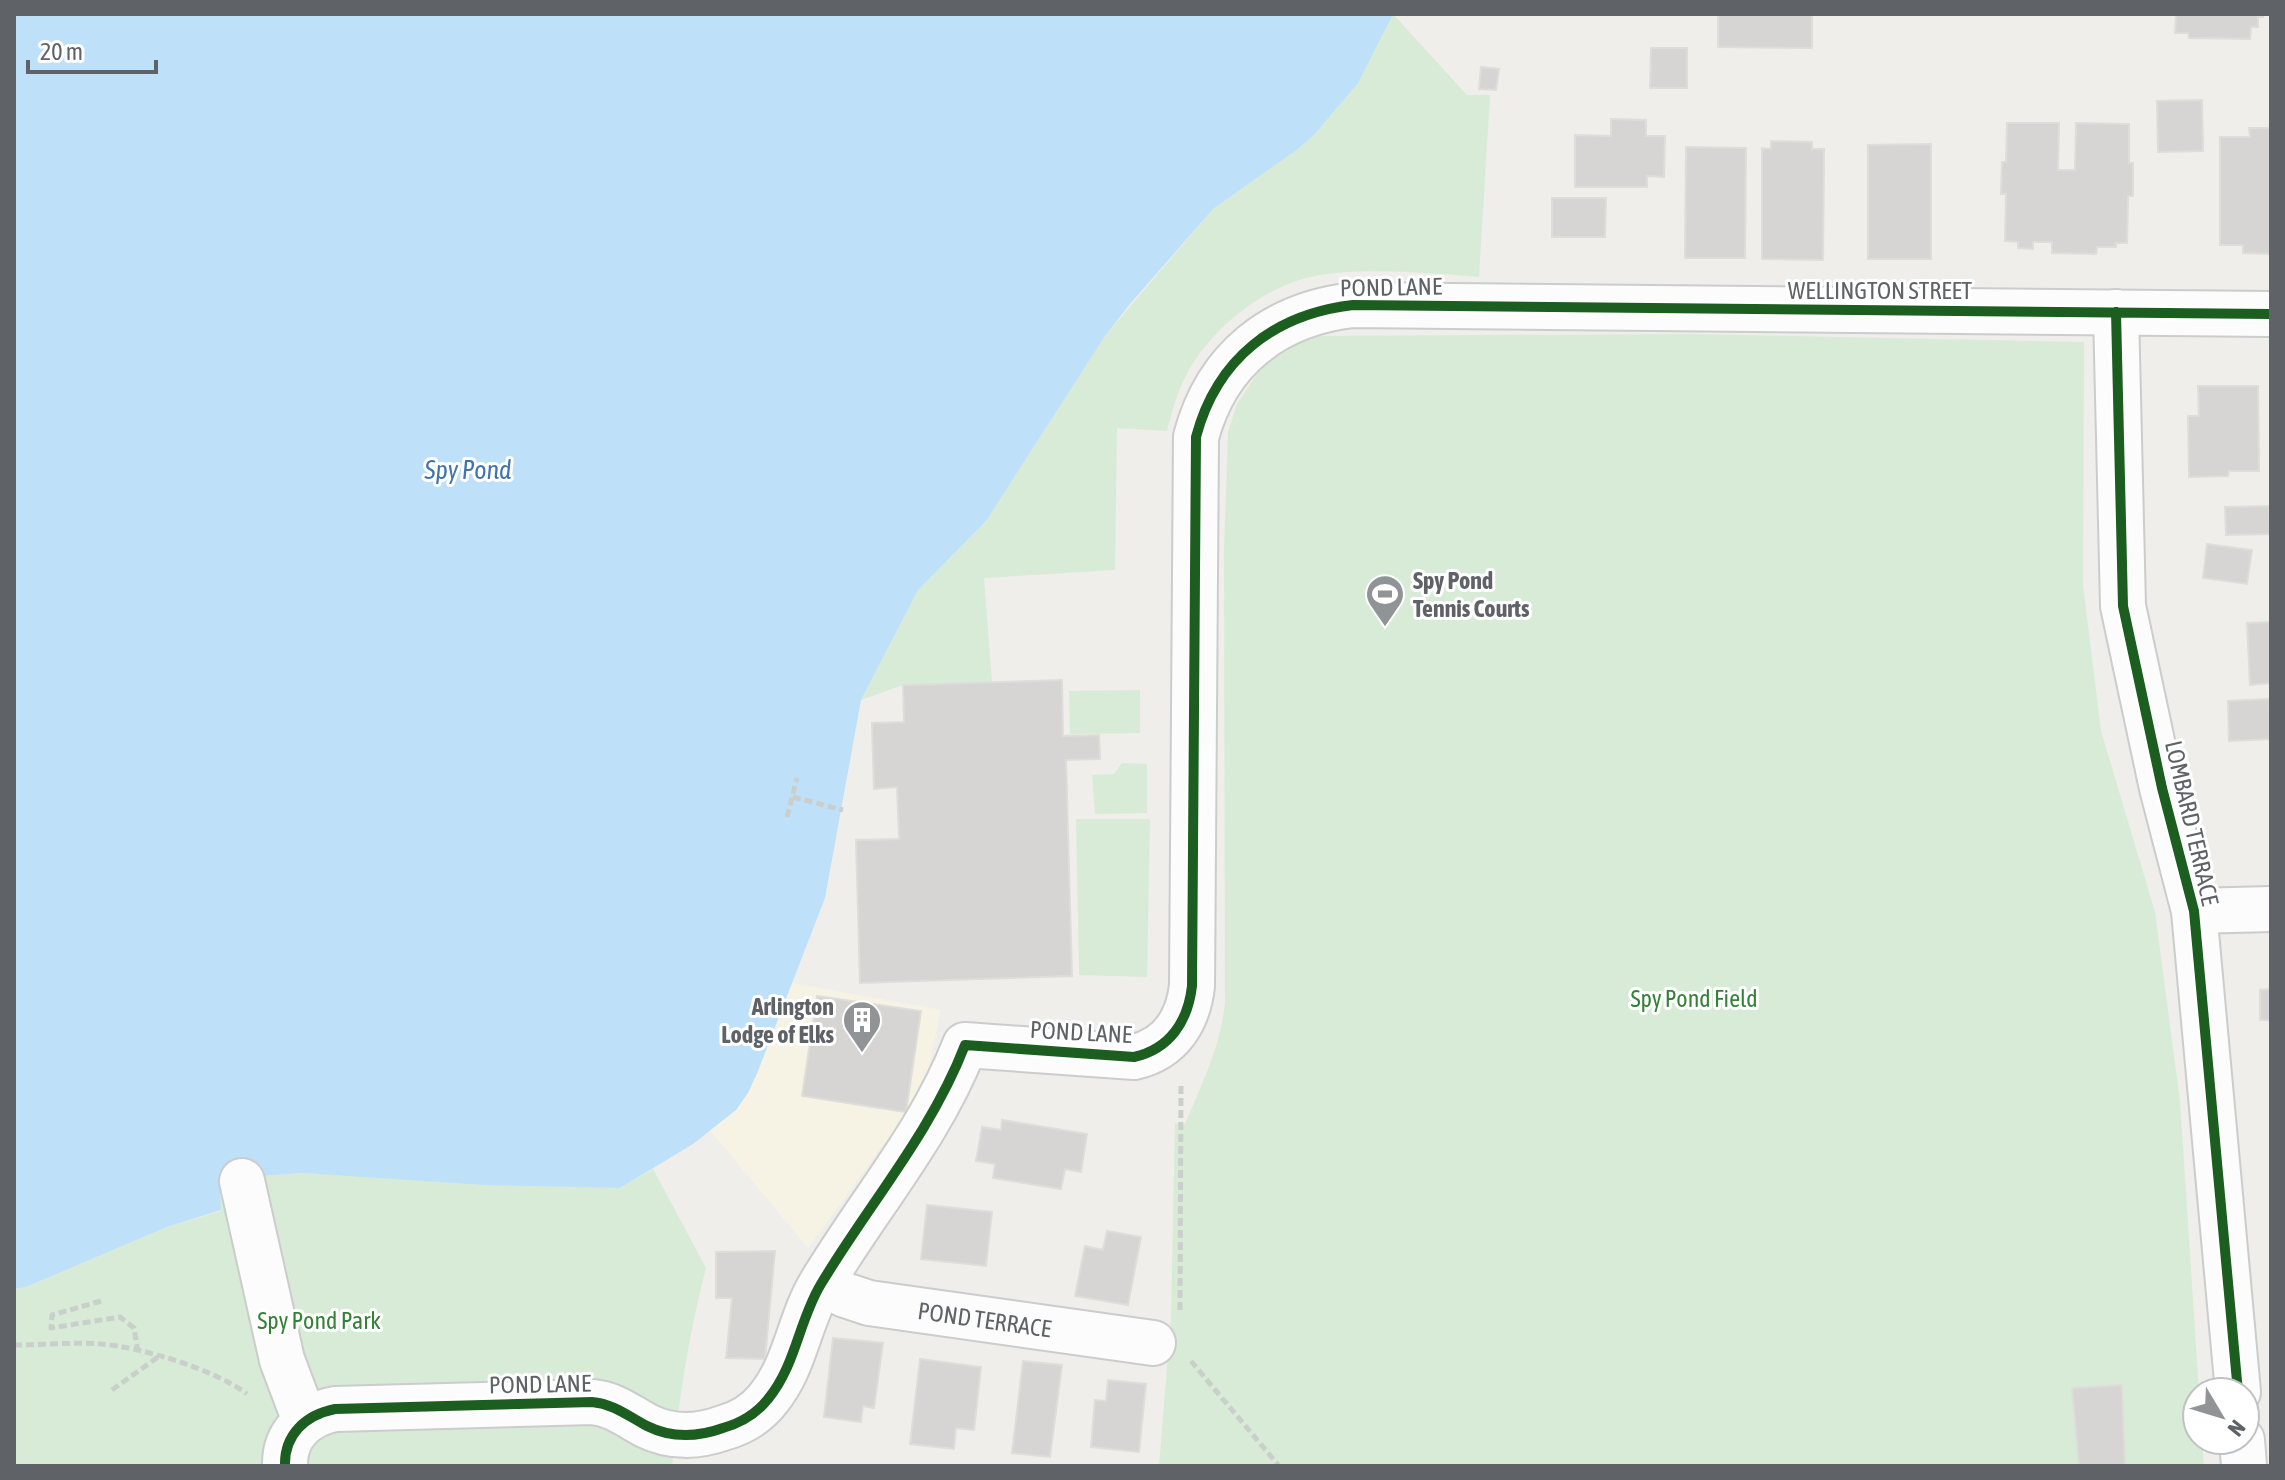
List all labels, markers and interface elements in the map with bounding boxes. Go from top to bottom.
scale bar [28,24,156,74]
text: 20 m [40,38,83,65]
street label: POND LANE [1340,273,1442,301]
street label: WELLINGTON STREET [1788,277,1973,304]
water label: Spy Pond [424,455,511,485]
place label: Spy Pond Tennis Courts [1413,567,1530,622]
sports icon: Spy Pond Tennis Courts [1364,573,1406,628]
street label: LOMBARD TERRACE [2160,738,2224,908]
park label: Spy Pond Field [1630,985,1758,1012]
place label: Arlington Lodge of Elks [721,993,835,1048]
building icon: Arlington Lodge of Elks [841,999,883,1054]
street label: POND LANE [1029,1016,1133,1048]
street label: POND TERRACE [916,1297,1053,1342]
park label: Spy Pond Park [257,1307,381,1334]
street label: POND LANE [489,1370,591,1398]
north arrow [2181,1376,2261,1456]
text: N [2223,1415,2251,1441]

